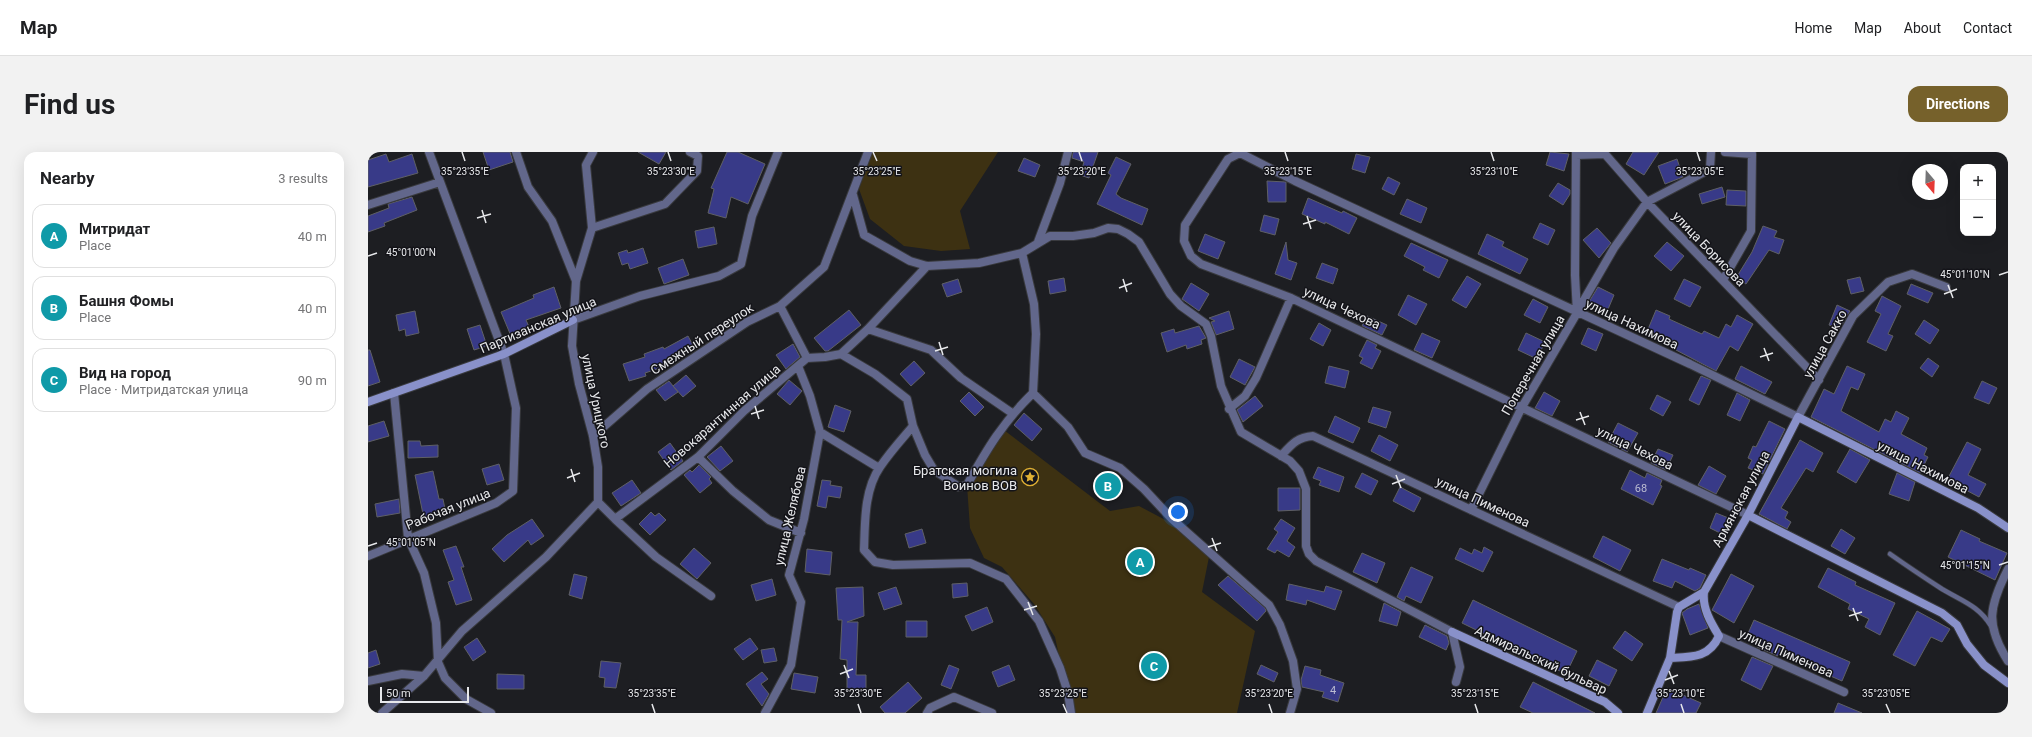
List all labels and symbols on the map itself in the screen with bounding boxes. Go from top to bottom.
north arrow [1912,164,1948,200]
text: 35°23'35"E [441,166,489,177]
text: 35°23'30"E [647,166,695,177]
text: 35°23'25"E [853,166,901,177]
text: 35°23'20"E [1058,166,1106,177]
text: 35°23'15"E [1264,166,1312,177]
text: 35°23'10"E [1470,166,1518,177]
text: 35°23'05"E [1676,166,1724,177]
street label: улица Борисова [1670,209,1748,289]
text: 45°01'00"N [386,247,436,258]
text: 45°01'10"N [1940,269,1990,280]
street label: улица Чехова [1301,284,1383,332]
street label: Партизанская улица [478,294,598,356]
street label: улица Нахимова [1583,296,1681,352]
street label: Смежный переулок [648,300,756,378]
street label: улица Сакко [1800,307,1850,381]
street label: Поперечная улица [1498,312,1568,418]
street label: улица Урицкого [579,352,613,450]
street label: Новокарантинная улица [661,361,783,471]
street label: улица Чехова [1594,423,1676,473]
street label: улица Нахимова [1875,437,1971,497]
street label: Армянская улица [1709,448,1773,550]
place label: Братская могила Воинов ВОВ [913,463,1017,493]
street label: улица Желябова [771,465,809,567]
place icon: Братская могила Воинов ВОВ [1020,467,1040,487]
pin: B [1095,471,1121,501]
street label: улица Пименова [1434,474,1532,530]
house number: 68 [1635,482,1647,495]
street label: Рабочая улица [403,485,493,533]
your location [1168,502,1188,522]
text: 45°01'05"N [386,537,436,548]
pin: A [1127,547,1153,577]
text: 45°01'15"N [1940,560,1990,571]
street label: Адмиральский бульвар [1473,623,1609,697]
street label: улица Пименова [1737,625,1835,681]
pin: C [1141,651,1167,681]
house number: 4 [1330,684,1336,697]
scale bar [380,685,469,704]
text: 35°23'35"E [628,688,676,699]
text: 35°23'30"E [834,688,882,699]
text: 35°23'25"E [1039,688,1087,699]
text: 35°23'20"E [1245,688,1293,699]
text: 35°23'15"E [1451,688,1499,699]
text: 35°23'10"E [1657,688,1705,699]
text: 35°23'05"E [1862,688,1910,699]

